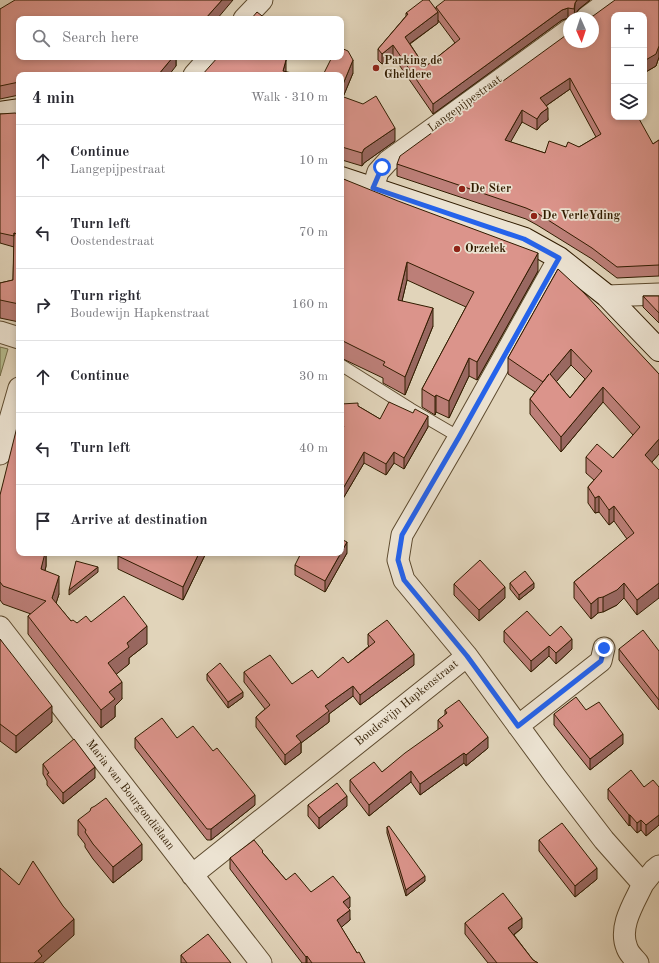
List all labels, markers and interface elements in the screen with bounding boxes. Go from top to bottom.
north arrow [563,12,599,48]
map controls [611,12,647,120]
button: + [611,12,647,48]
search box [16,16,344,60]
icon: search [30,27,52,49]
text: Search here [62,31,139,46]
button: − [611,48,647,84]
place label: Parking de Gheldere [384,55,443,81]
marker: Parking de Gheldere [371,63,381,73]
street label: Langepijpestraat [426,73,504,135]
button: layers [611,84,647,120]
text: 4 min [32,90,75,107]
text: Walk · 310 m [251,91,328,104]
text: Continue [70,145,129,160]
icon: ahead [32,150,54,172]
text: 10 m [299,154,328,167]
route start [373,158,391,176]
text: Langepijpestraat [70,163,165,176]
place label: De Ster [470,183,511,195]
marker: De Ster [457,184,467,194]
place label: De VerleYding [542,210,620,222]
marker: De VerleYding [529,211,539,221]
text: Turn left [70,217,130,232]
icon: left [32,222,54,244]
text: 70 m [299,226,328,239]
text: Oostendestraat [70,235,154,248]
place label: Orzełek [465,243,506,255]
marker: Orzełek [452,244,462,254]
text: Turn right [70,289,141,304]
icon: right [32,294,54,316]
text: 160 m [291,298,328,311]
text: Boudewijn Hapkenstraat [70,307,210,320]
icon: ahead [32,366,54,388]
text: Continue [70,369,129,384]
text: 30 m [299,370,328,383]
icon: left [32,438,54,460]
text: Turn left [70,441,130,456]
text: 40 m [299,442,328,455]
icon: arrive [32,510,54,532]
text: Arrive at destination [70,513,208,528]
route end [595,639,613,657]
street label: Boudewijn Hapkenstraat [353,658,461,748]
street label: Maria van Bourgondiëlaan [83,738,177,853]

